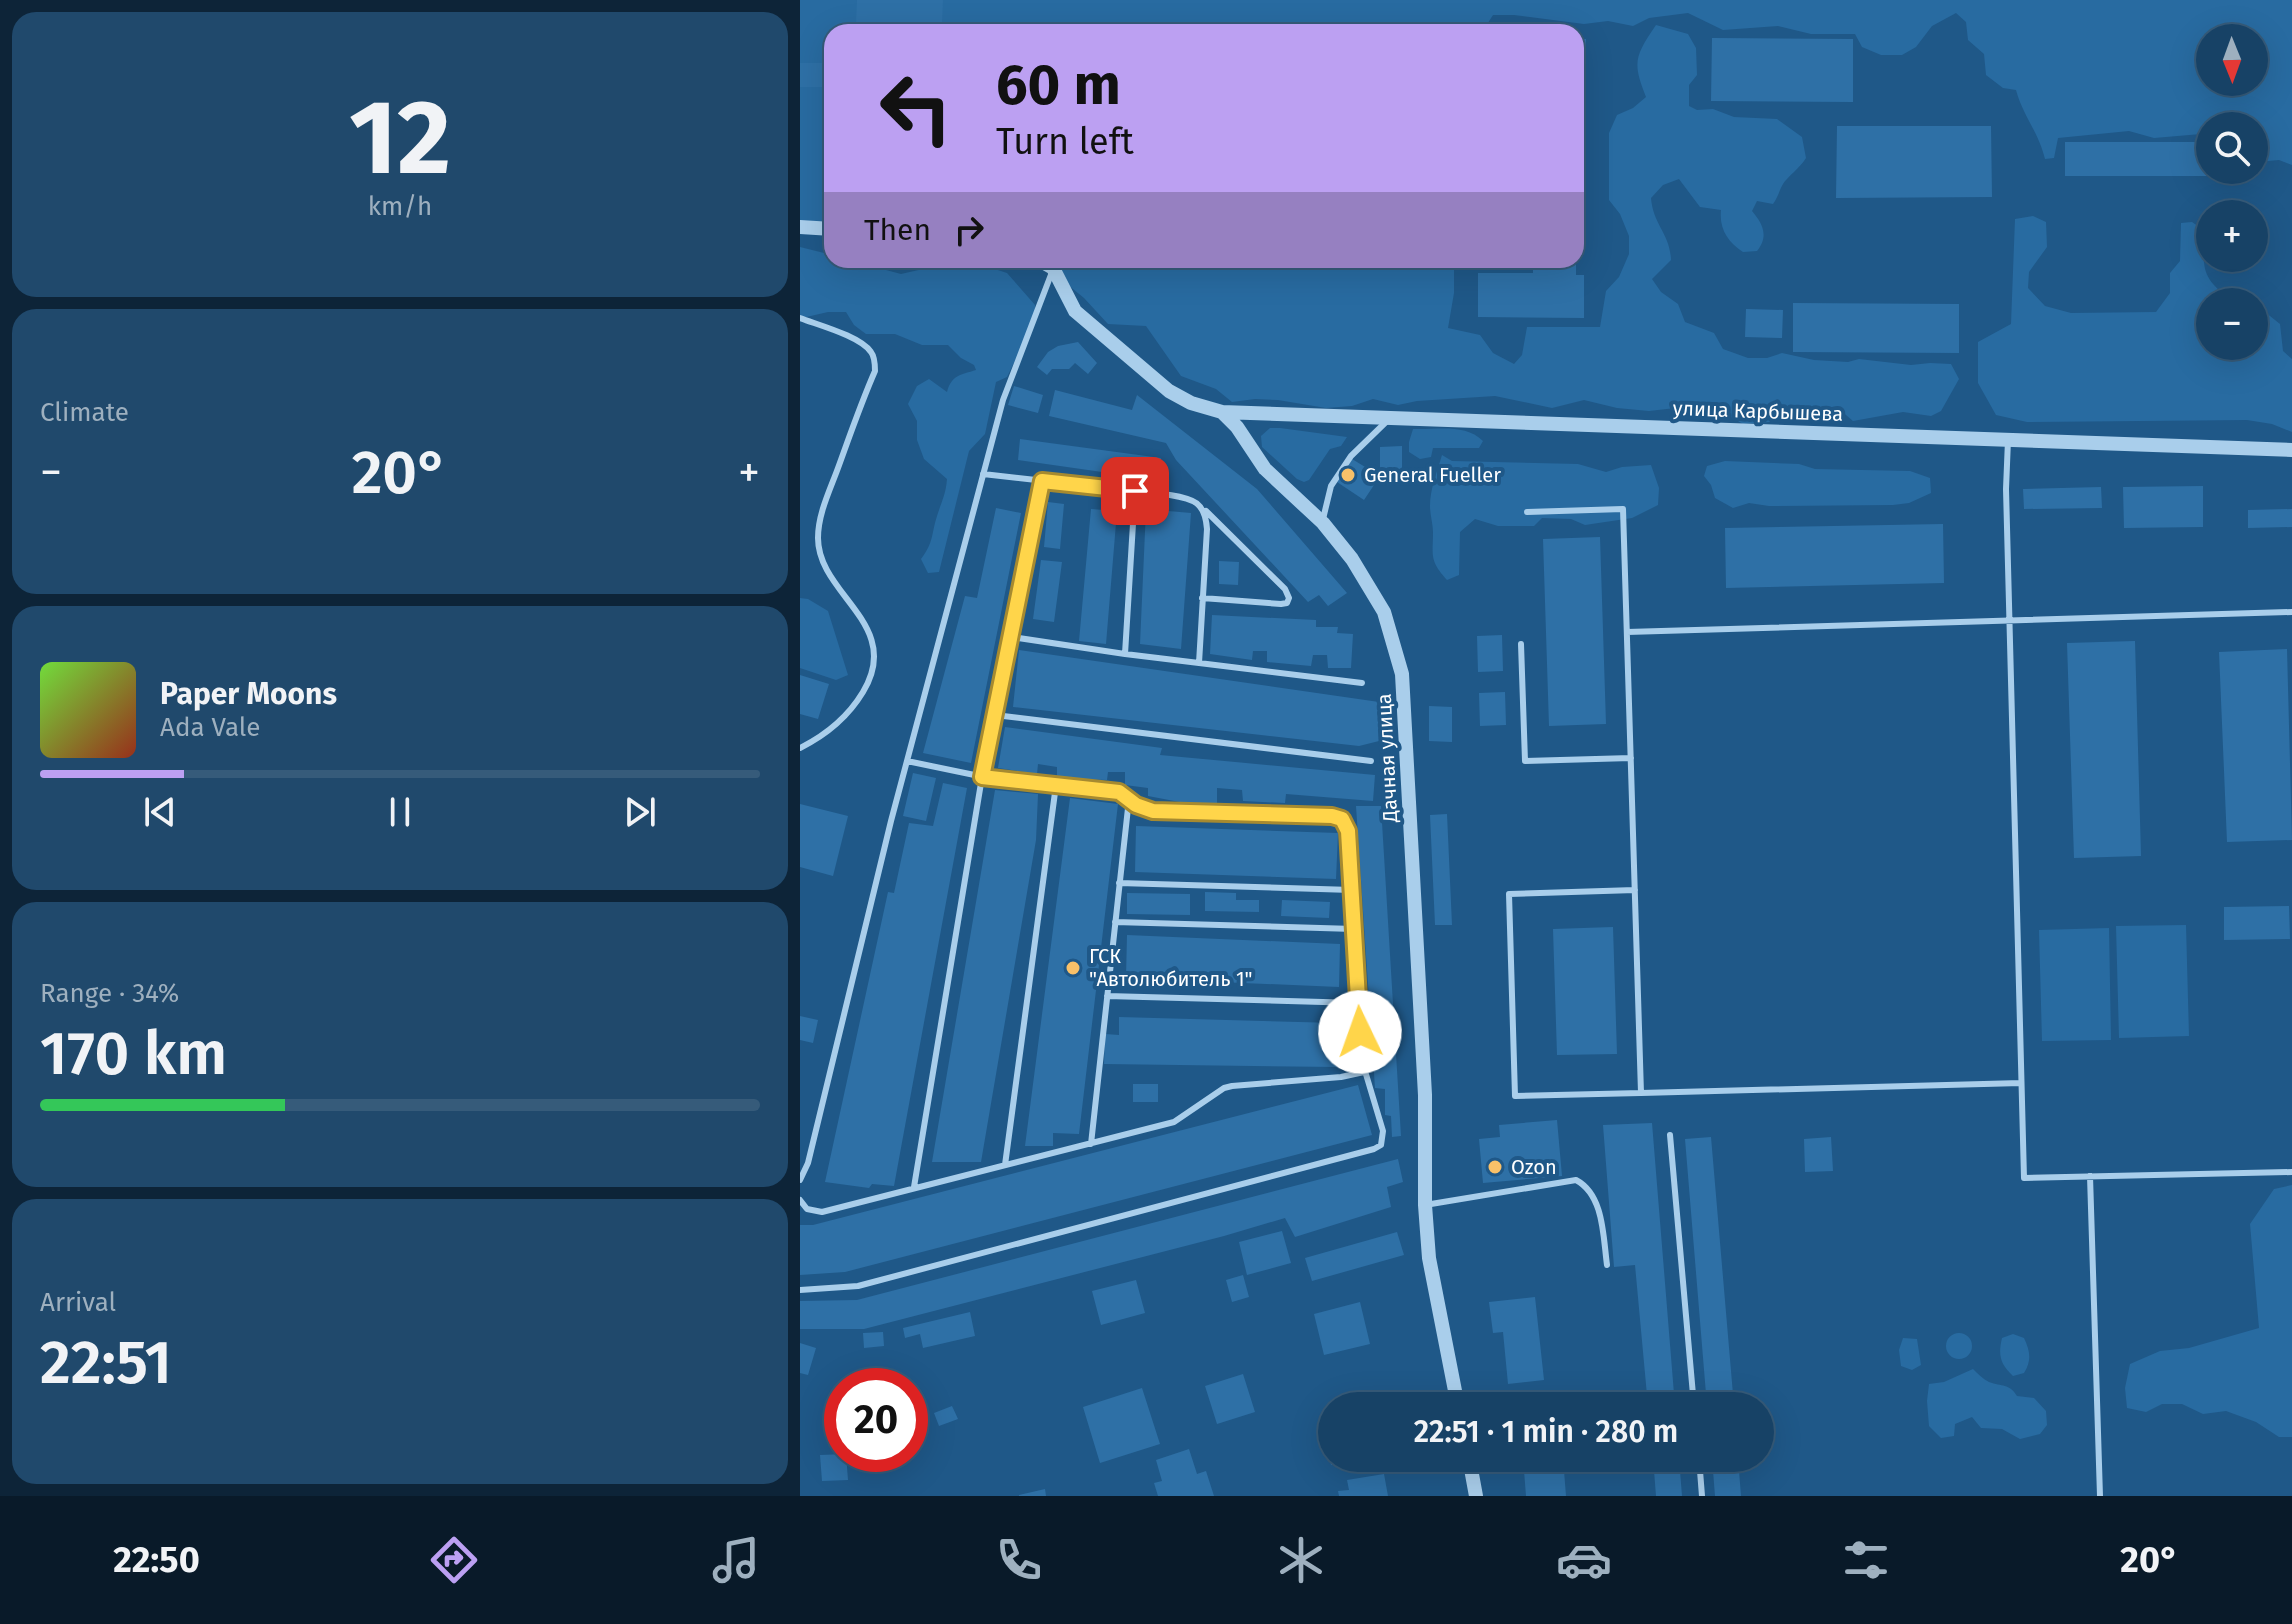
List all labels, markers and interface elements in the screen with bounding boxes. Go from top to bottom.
north arrow [2196,24,2268,96]
map controls [2196,24,2268,360]
text: 60 m [996,52,1121,119]
icon: left [864,56,968,160]
text: 12 [349,76,451,201]
button: search [2196,112,2268,184]
text: Turn left [996,120,1134,164]
text: km/h [368,191,432,222]
button: + [2196,200,2268,272]
icon: right [947,208,991,252]
text: Then [864,212,931,248]
button: − [2196,288,2268,360]
street label: улица Карбышева [1672,396,1844,426]
text: Climate [40,397,129,428]
text: 20° [352,437,448,509]
text: − [40,446,62,499]
text: + [738,446,760,499]
pin [1101,457,1169,525]
place label: General Fueller [1364,463,1501,487]
marker: General Fueller [1339,466,1357,484]
icon: arrive [1113,469,1157,513]
text: Paper Moons [160,676,337,712]
street label: Дачная улица [1372,693,1402,824]
text: Ada Vale [160,712,260,743]
icon: previous [138,790,182,834]
icon: pause [378,790,422,834]
icon: next [618,790,662,834]
place label: ГСК "Автолюбитель 1" [1089,944,1253,991]
marker: ГСК "Автолюбитель 1" [1064,959,1082,977]
text: Range · 34% [40,978,179,1009]
position arrow [1318,990,1402,1074]
text: 170 km [40,1018,227,1090]
place label: Ozon [1511,1155,1557,1179]
marker: Ozon [1486,1158,1504,1176]
text: Arrival [40,1287,116,1318]
text: 22:51 [40,1327,172,1399]
speed limit sign: 20 [824,1368,928,1472]
text: 22:51 · 1 min · 280 m [1414,1414,1678,1450]
icon: directions [426,1532,482,1588]
icon: music [708,1532,764,1588]
icon: phone [991,1532,1047,1588]
icon: climate [1273,1532,1329,1588]
icon: car [1556,1532,1612,1588]
icon: filters [1838,1532,1894,1588]
text: 22:50 [113,1538,200,1582]
text: 20° [2120,1538,2179,1582]

